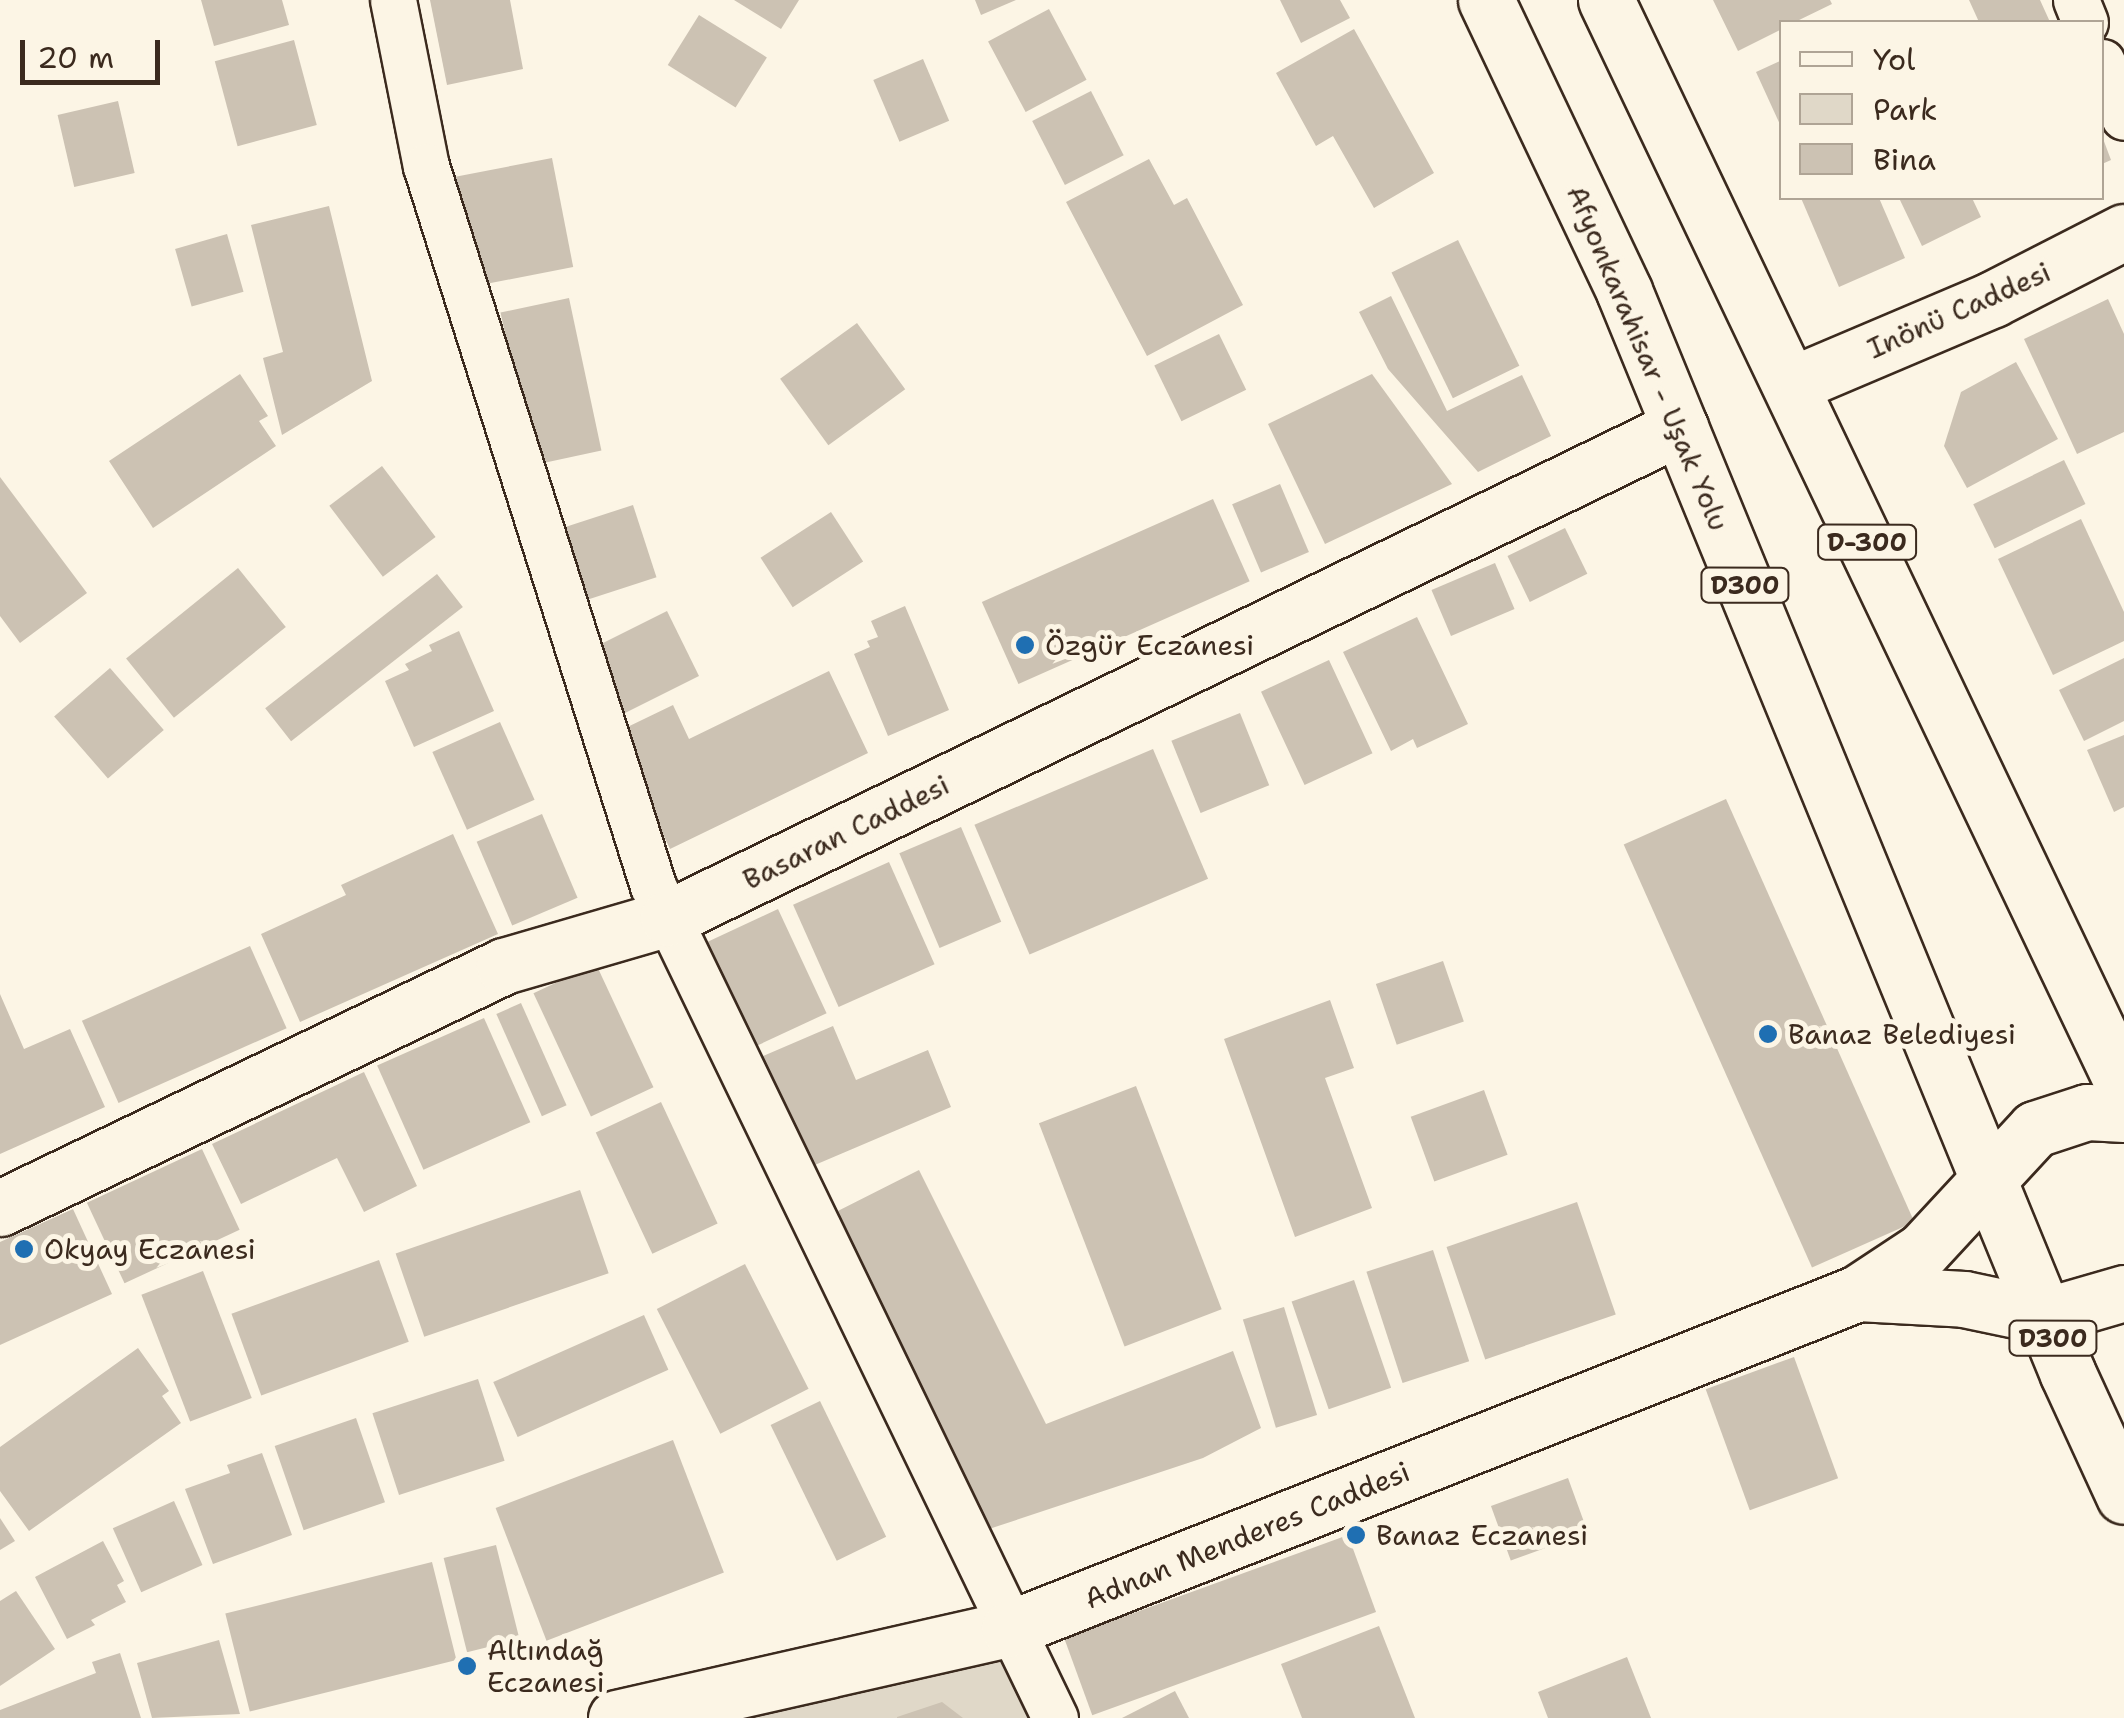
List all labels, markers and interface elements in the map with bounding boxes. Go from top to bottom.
scale bar [25,20,165,82]
legend [1779,20,2104,200]
text: 20 m [37,37,114,78]
text: Yol [1873,39,1915,80]
text: Park [1873,89,1937,130]
text: Bina [1873,139,1936,180]
street label: Afyonkarahisar - Uşak Yolu [1560,180,1736,536]
street label: Inönü Caddesi [1862,255,2056,365]
road number: D-300 [1817,522,1917,562]
road number: D300 [1700,565,1790,605]
place label: Özgür Eczanesi [1045,628,1254,662]
marker: Özgür Eczanesi [1014,634,1036,656]
street label: Basaran Caddesi [737,768,955,896]
place label: Banaz Belediyesi [1788,1017,2016,1051]
marker: Banaz Belediyesi [1757,1023,1779,1045]
place label: Okyay Eczanesi [44,1232,256,1266]
marker: Okyay Eczanesi [13,1238,35,1260]
road number: D300 [2008,1318,2098,1358]
street label: Adnan Menderes Caddesi [1080,1454,1414,1616]
place label: Banaz Eczanesi [1376,1518,1588,1552]
marker: Banaz Eczanesi [1345,1524,1367,1546]
place label: Altındağ Eczanesi [487,1633,605,1699]
marker: Altındağ Eczanesi [456,1655,478,1677]

